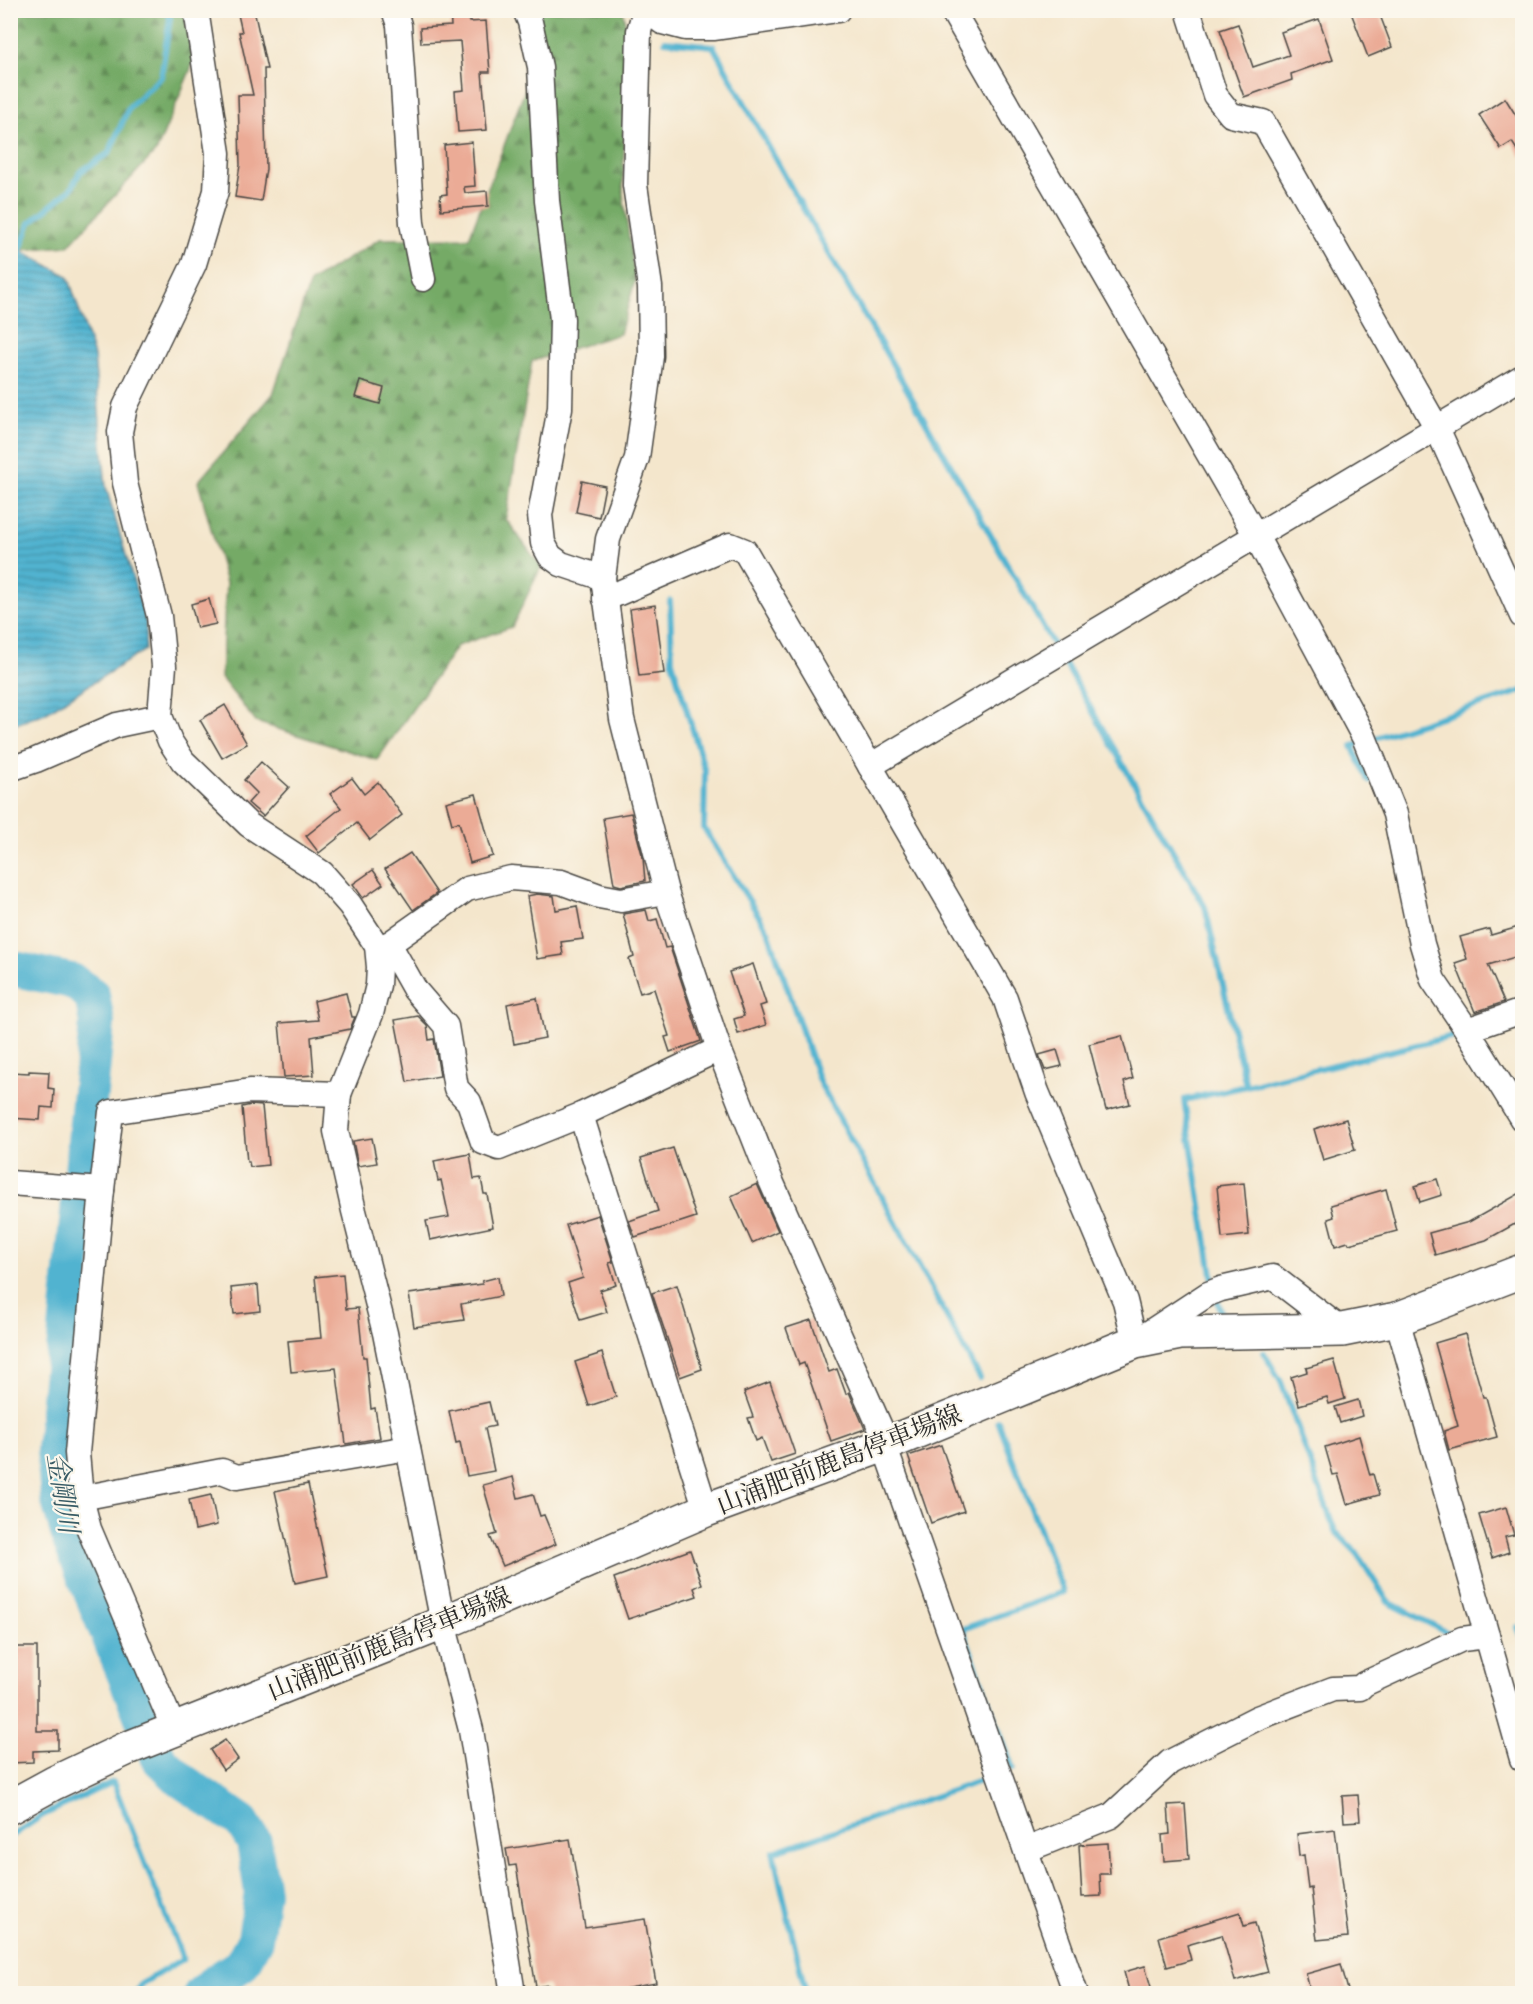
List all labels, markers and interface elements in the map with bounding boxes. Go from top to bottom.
street label: 山浦肥前鹿島停車場線 [712,1397,968,1525]
water label: 金剛川 [35,1450,87,1539]
street label: 山浦肥前鹿島停車場線 [262,1579,517,1711]

